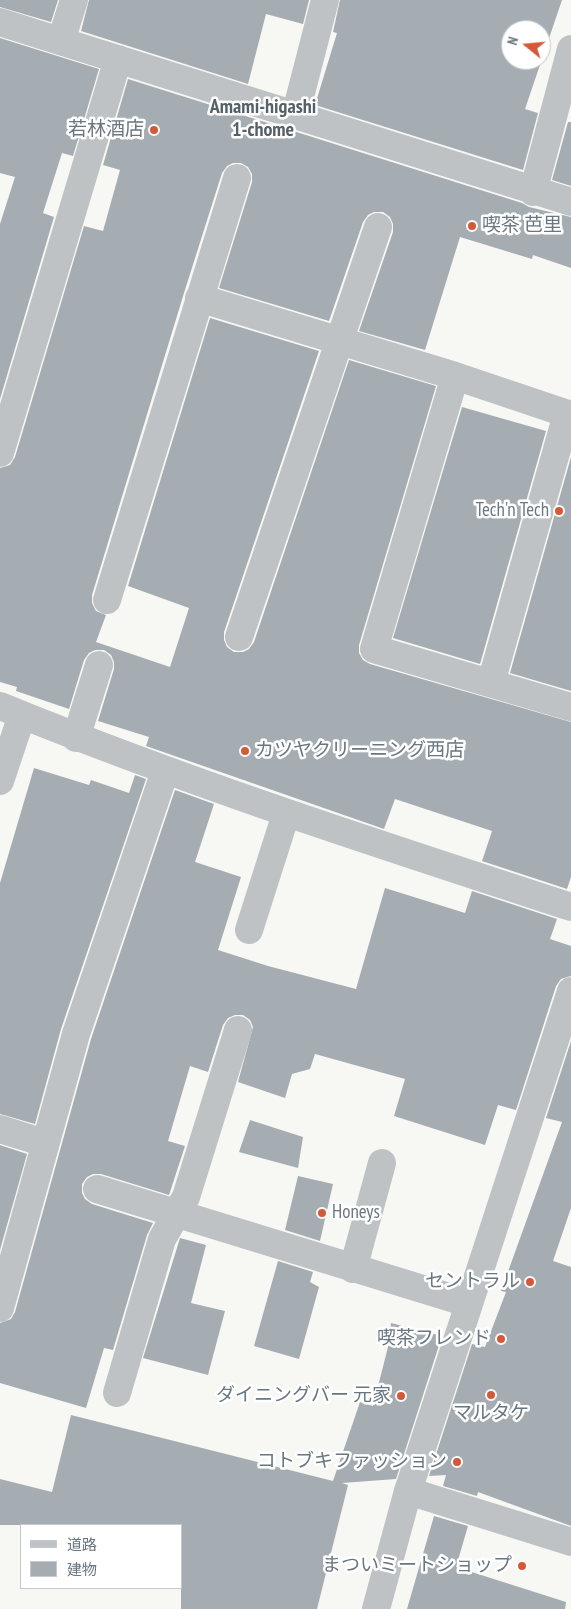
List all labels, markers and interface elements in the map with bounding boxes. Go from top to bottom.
north arrow [501,20,551,70]
text: N [503,35,522,47]
district label: Amami-higashi 1-chome [210,95,316,142]
place label: 若林酒店 [68,119,144,141]
marker: 若林酒店 [148,124,160,136]
place label: 喫茶 芭里 [482,215,562,237]
marker: 喫茶 芭里 [466,220,478,232]
place label: Tech'n Tech [475,500,549,522]
marker: Tech'n Tech [553,505,565,517]
place label: カツヤクリーニング西店 [255,740,464,762]
marker: カツヤクリーニング西店 [239,745,251,757]
place label: Honeys [332,1202,380,1224]
marker: Honeys [316,1207,328,1219]
place label: セントラル [425,1271,520,1293]
marker: セントラル [524,1276,536,1288]
place label: 喫茶フレンド [377,1328,491,1350]
marker: 喫茶フレンド [495,1333,507,1345]
place label: ダイニングバー 元家 [216,1385,391,1407]
marker: マルタケ [485,1389,497,1401]
marker: ダイニングバー 元家 [395,1390,407,1402]
place label: マルタケ [453,1403,529,1425]
place label: コトブキファッション [257,1451,447,1473]
marker: コトブキファッション [451,1456,463,1468]
legend [20,1524,182,1589]
text: 道路 [67,1535,97,1554]
place label: まついミートショップ [322,1555,512,1577]
text: 建物 [67,1560,97,1579]
marker: まついミートショップ [516,1560,528,1572]

